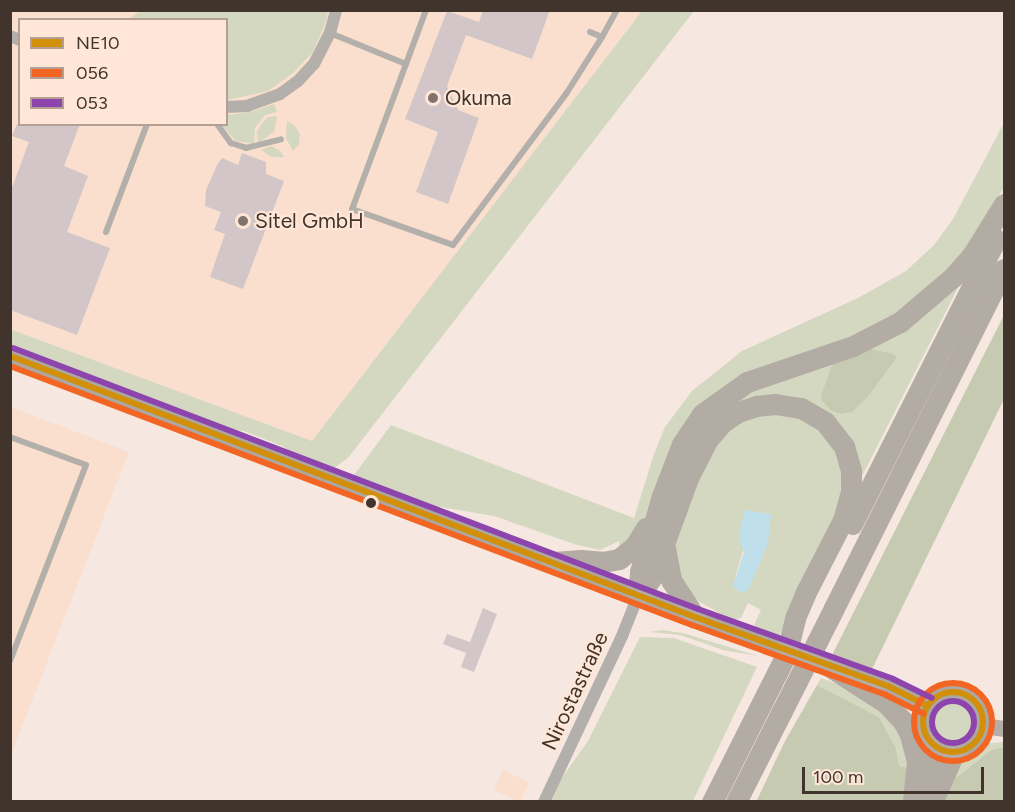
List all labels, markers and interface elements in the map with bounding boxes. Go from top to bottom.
legend [18,18,228,126]
text: NE10 [76,32,120,54]
text: 056 [76,62,108,84]
place label: Okuma [445,85,512,111]
marker: Okuma [426,91,440,105]
text: 053 [76,92,108,114]
place label: Sitel GmbH [255,208,364,234]
marker: Sitel GmbH [236,214,250,228]
unlabelled marker [365,497,377,509]
street label: Nirostastraße [537,628,613,754]
scale bar [805,755,986,793]
text: 100 m [813,766,863,788]

